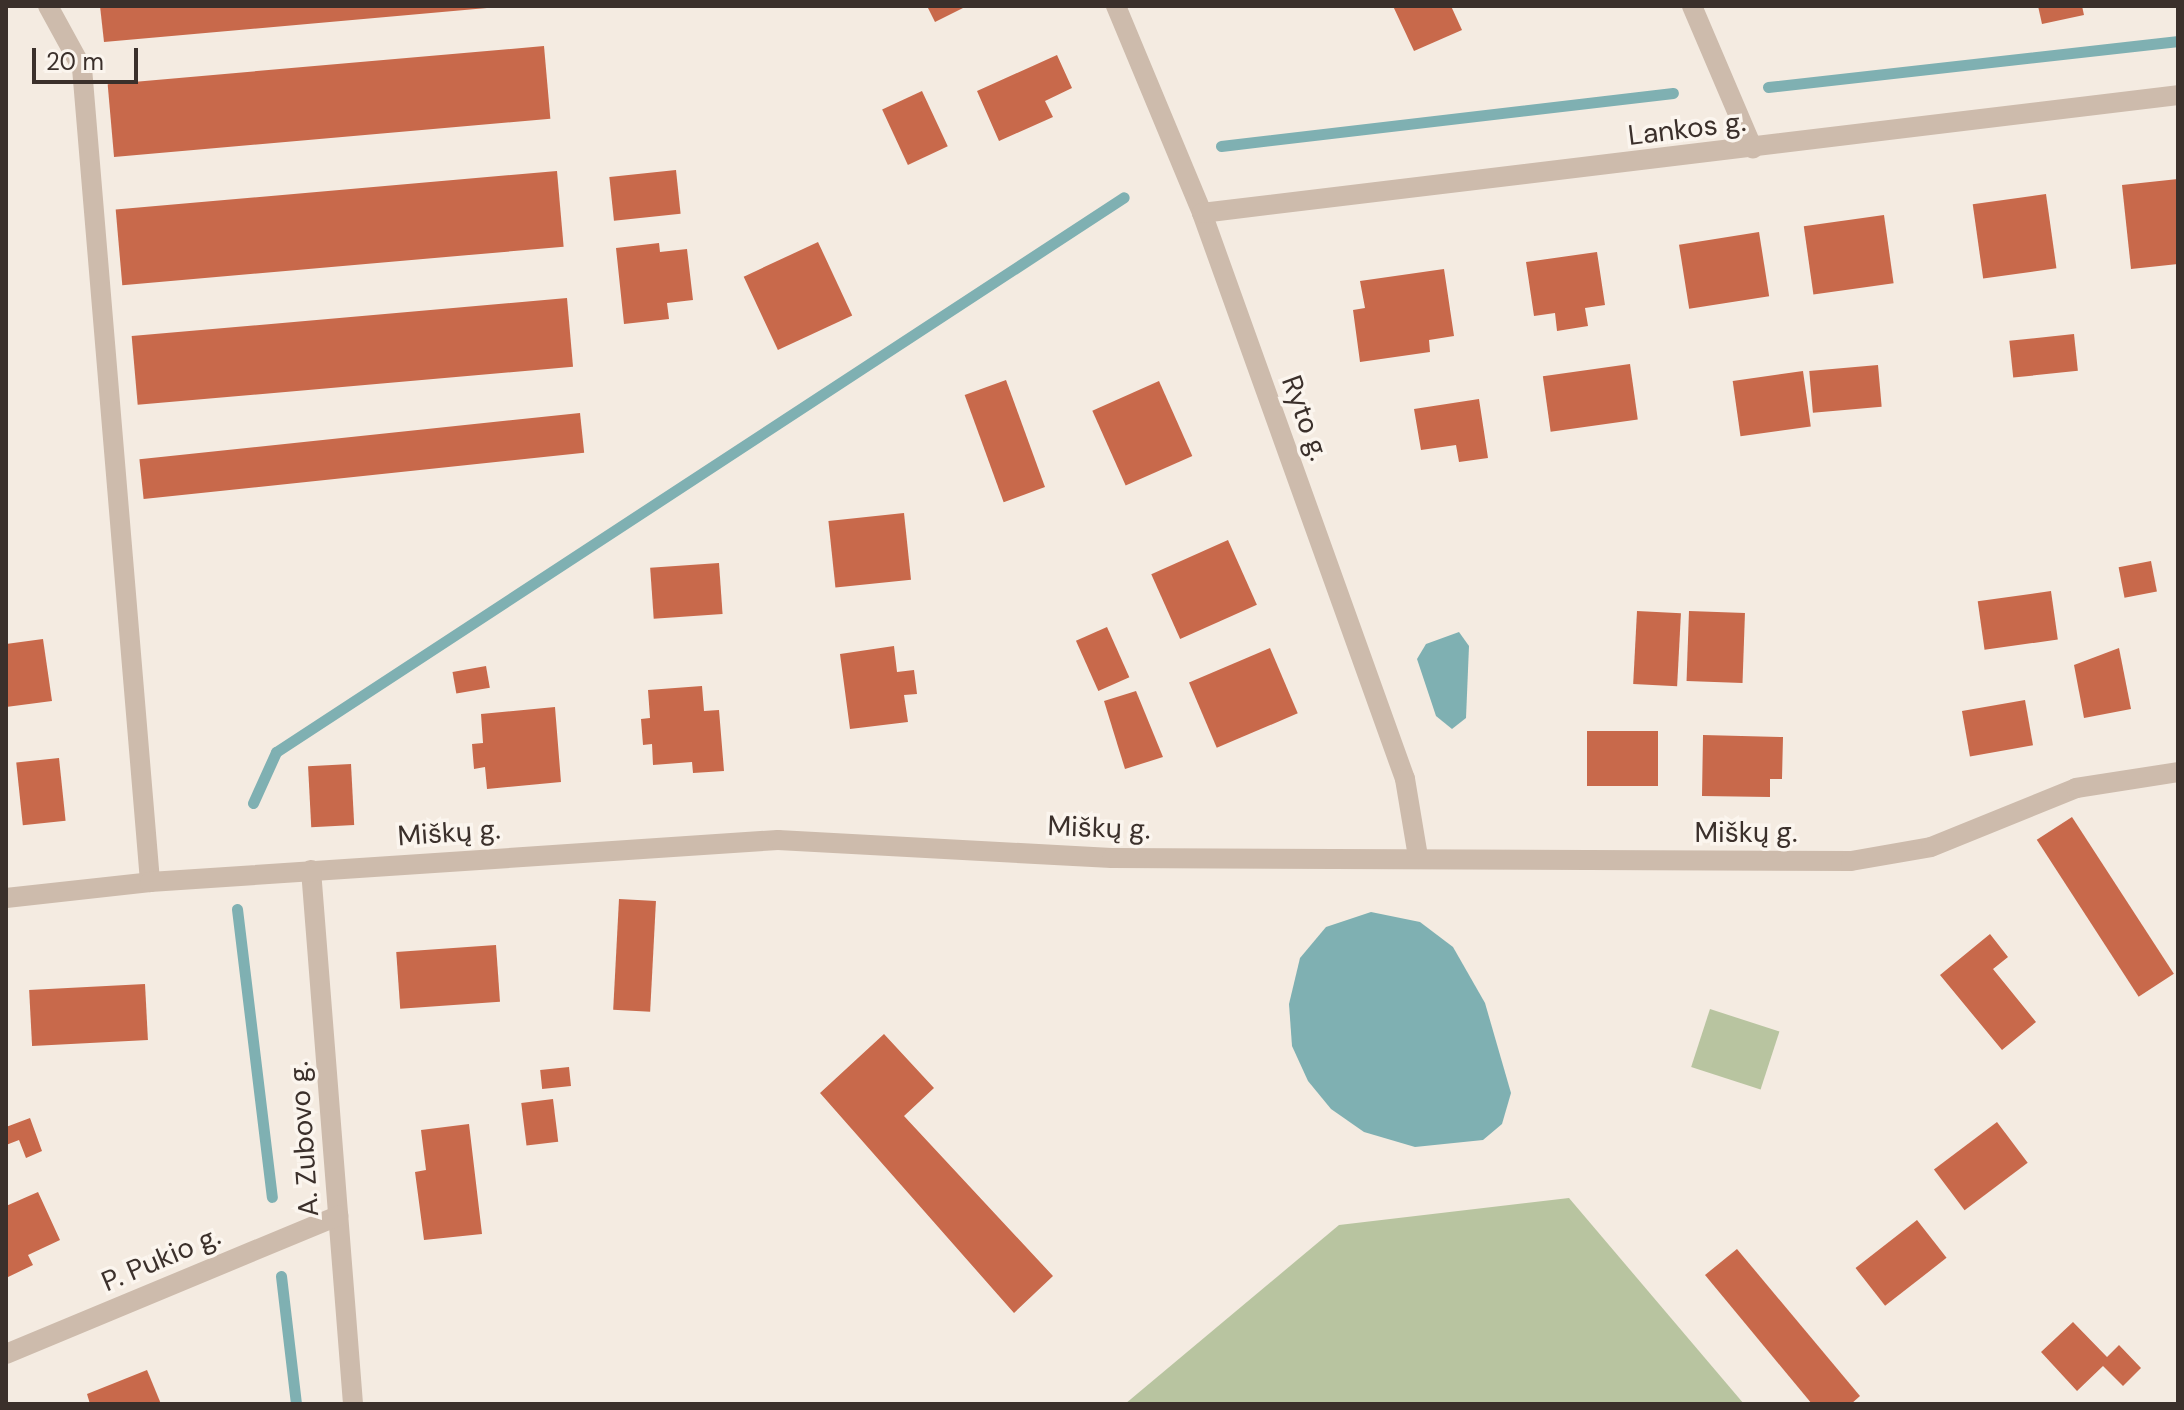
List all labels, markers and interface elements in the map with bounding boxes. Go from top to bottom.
scale bar [36,32,142,82]
text: 20 m [46,46,104,77]
street label: Lankos g. [1626,105,1748,153]
street label: Ryto g. [1274,371,1336,465]
street label: Miškų g. [1047,809,1151,847]
street label: Miškų g. [396,813,502,853]
street label: Miškų g. [1694,816,1798,850]
street label: A. Zubovo g. [282,1060,326,1218]
street label: P. Pukio g. [97,1219,225,1299]

